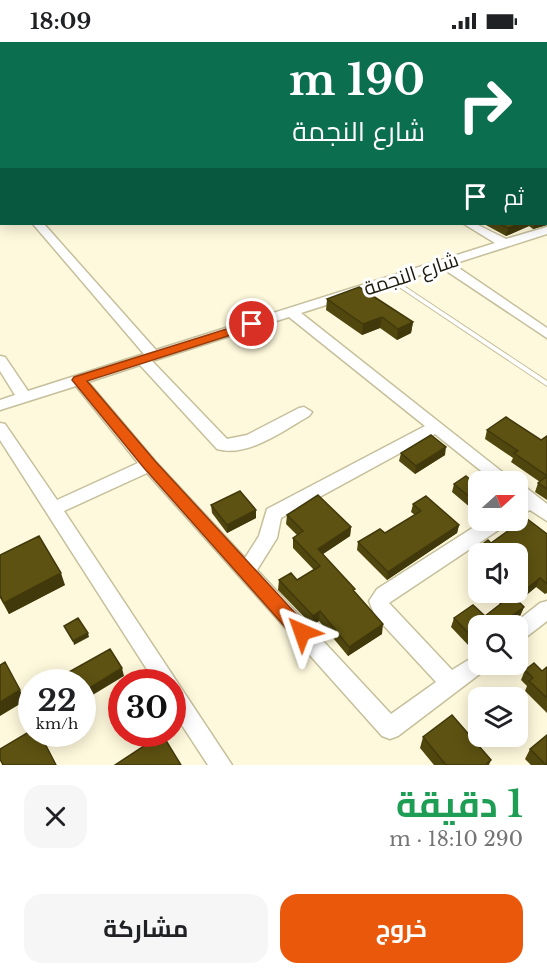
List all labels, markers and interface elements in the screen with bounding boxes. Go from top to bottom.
text: 18:09 [30,8,91,35]
text: 190 m [289,54,425,106]
icon: right [446,66,524,144]
text: شارع النجمة [292,115,425,148]
icon: arrive [459,180,492,213]
text: ثم [504,184,524,211]
street label: شارع النجمة [361,247,462,303]
pin [226,298,277,349]
icon: arrive [235,307,268,340]
north arrow [468,471,528,531]
map controls [468,471,528,747]
button: sound [468,543,528,603]
position arrow [270,600,334,664]
button: search [468,615,528,675]
speed limit sign: 30 [108,669,186,747]
text: 22 [37,682,77,719]
button: layers [468,687,528,747]
text: km/h [36,714,78,733]
text: 1 دقيقة [396,782,523,827]
button: close [24,785,87,848]
text: 290 m · 18:10 [389,827,523,851]
button: مشاركة [24,894,268,963]
button: خروج [280,894,523,963]

